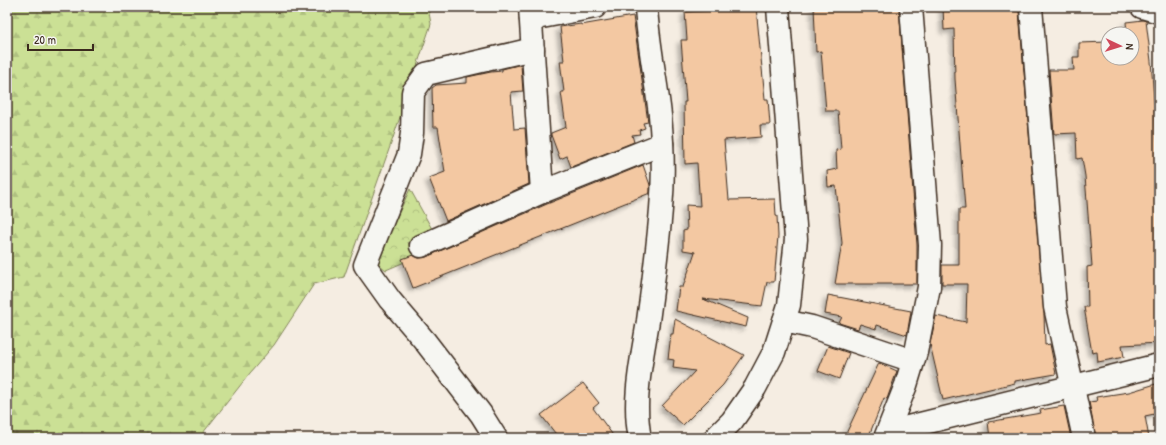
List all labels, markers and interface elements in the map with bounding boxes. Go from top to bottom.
scale bar [28,26,93,52]
north arrow [1100,26,1140,66]
text: 20 m [34,31,56,48]
text: N [1123,43,1137,50]

